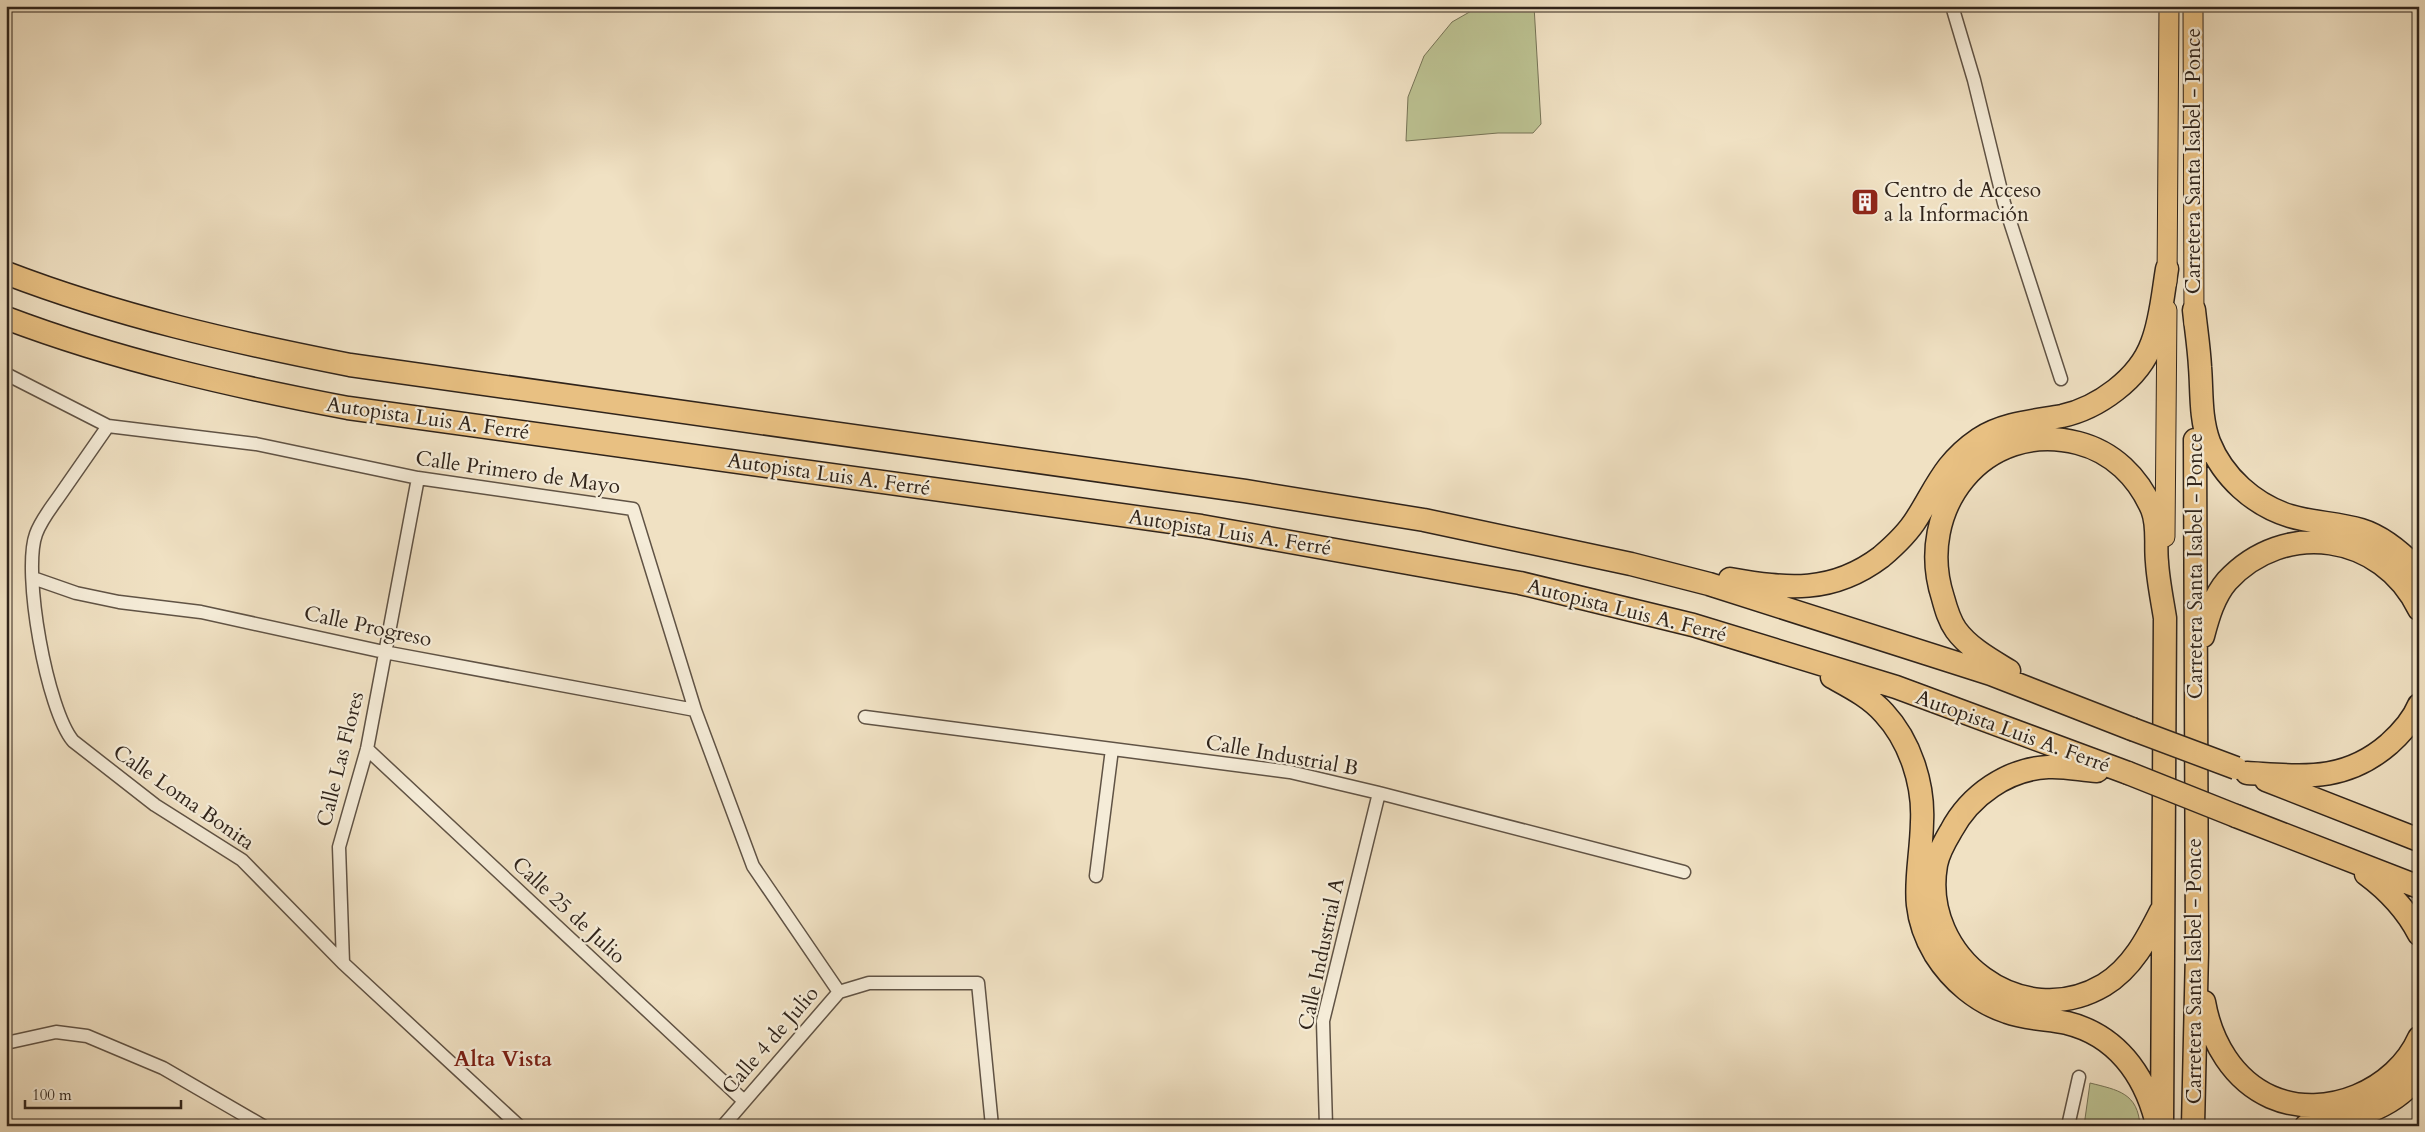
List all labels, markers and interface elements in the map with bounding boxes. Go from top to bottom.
street label: Carretera Santa Isabel - Ponce [2179,28,2208,294]
place label: Centro de Acceso a la Información [1884,176,2041,229]
building icon: Centro de Acceso a la Información [1850,187,1880,217]
street label: Autopista Luis A. Ferré [324,390,531,447]
street label: Carretera Santa Isabel - Ponce [2181,433,2210,699]
street label: Calle Primero de Mayo [414,444,622,501]
street label: Autopista Luis A. Ferré [725,446,932,503]
street label: Autopista Luis A. Ferré [1126,502,1333,563]
street label: Autopista Luis A. Ferré [1524,572,1730,649]
street label: Calle Progreso [301,599,434,654]
street label: Autopista Luis A. Ferré [1912,683,2114,780]
street label: Calle Las Flores [310,689,371,830]
street label: Calle Industrial B [1203,728,1360,783]
street label: Calle Loma Bonita [107,738,260,857]
street label: Carretera Santa Isabel - Ponce [2180,838,2209,1104]
street label: Calle 25 de Julio [505,850,632,971]
street label: Calle Industrial A [1291,875,1352,1033]
street label: Calle 4 de Julio [715,980,826,1101]
district label: Alta Vista [454,1044,552,1074]
scale bar [25,1077,181,1109]
text: 100 m [32,1085,72,1105]

